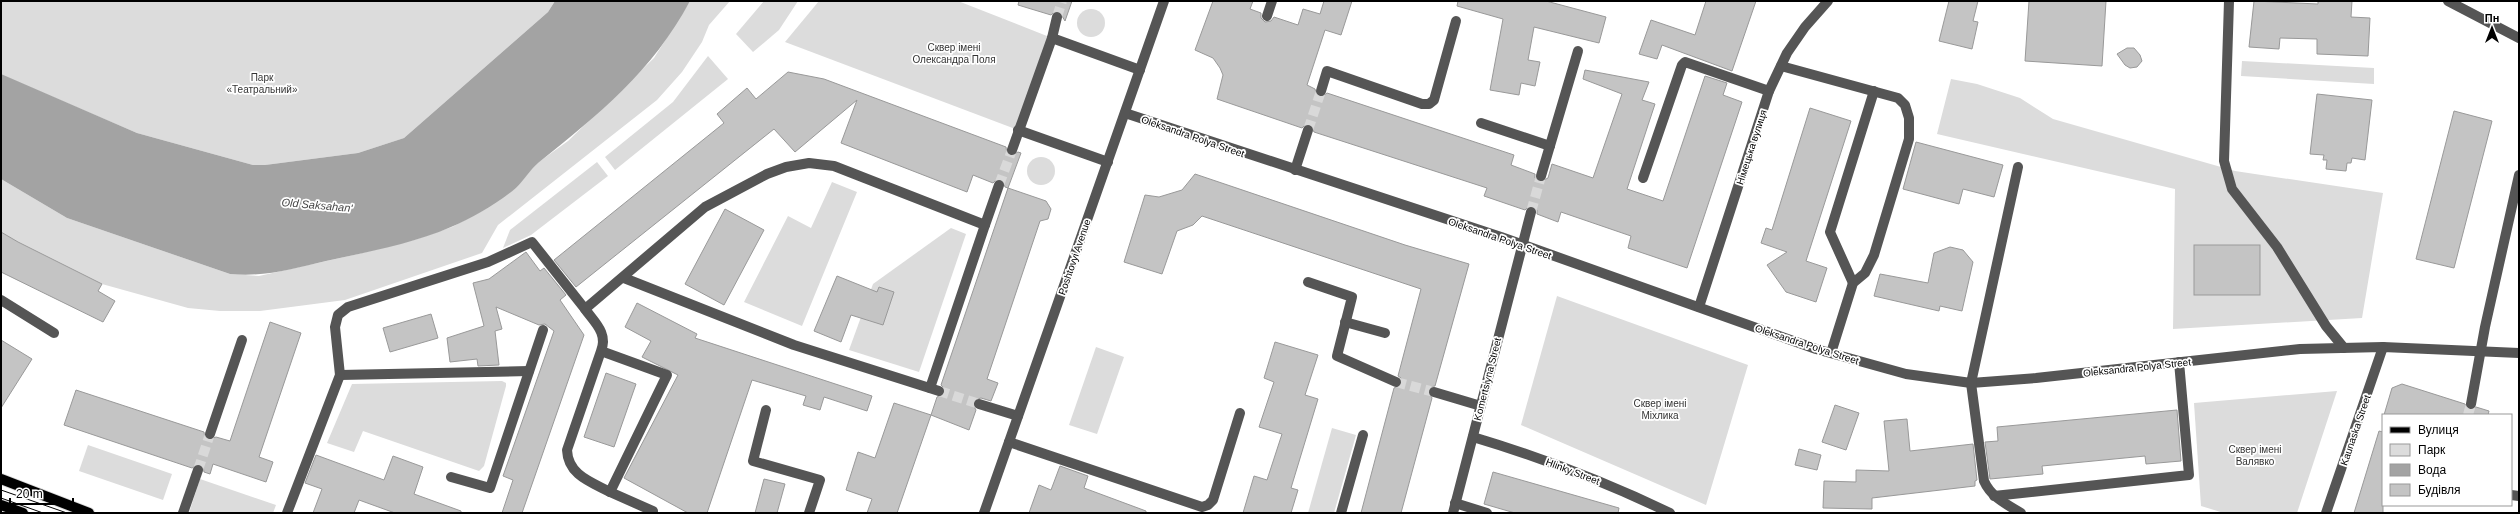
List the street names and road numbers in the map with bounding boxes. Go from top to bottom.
street label: Німецька вулиця [1734,108,1769,186]
street label: Oleksandra Polya Street [1140,114,1246,159]
street label: Oleksandra Polya Street [1447,216,1553,261]
street label: Poshtovyi Avenue [1056,217,1093,296]
street label: Oleksandra Polya Street [1754,322,1860,367]
street label: Komertsiyna Street [1472,336,1503,422]
street label: Oleksandra Polya Street [2083,356,2192,379]
street label: Kaunaska Street [2338,393,2373,467]
street label: Hlinky Street [1544,456,1601,487]

